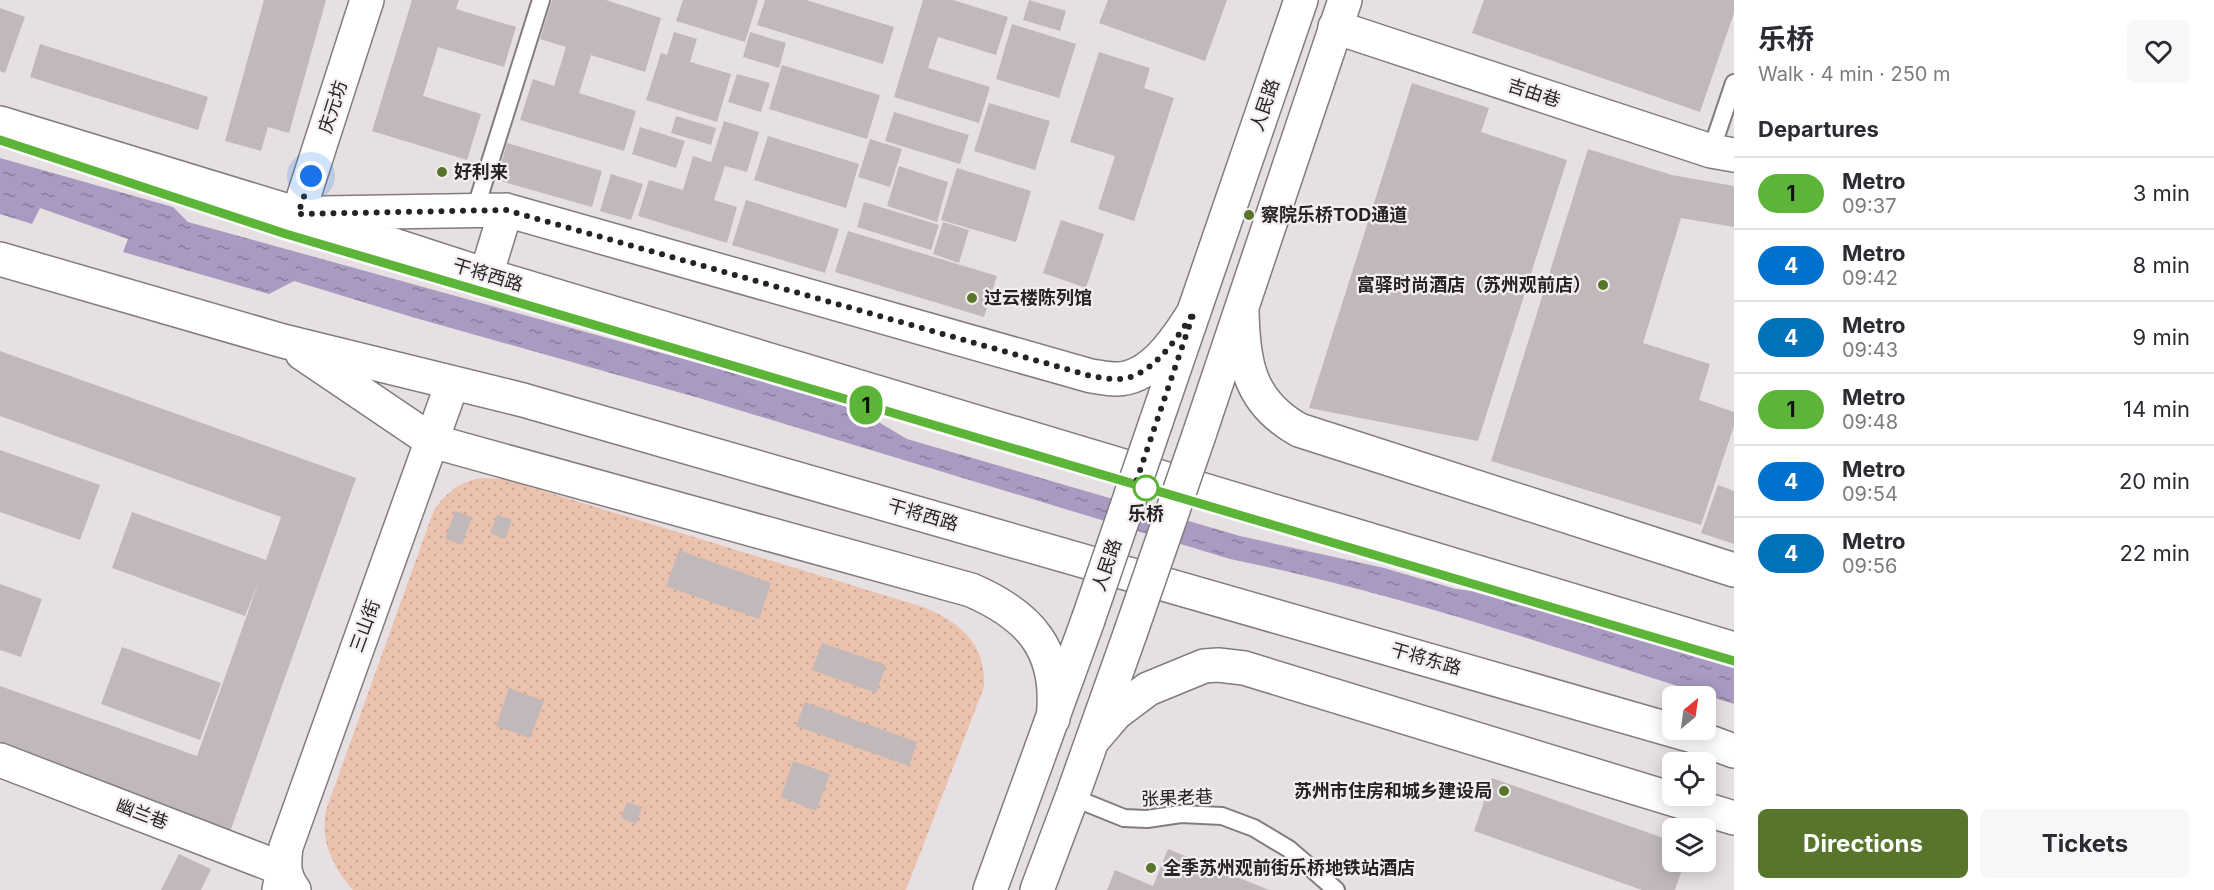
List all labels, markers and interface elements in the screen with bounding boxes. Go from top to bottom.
button: heart [2127,20,2190,83]
text: 乐桥 [1758,22,1814,56]
text: Walk · 4 min · 250 m [1758,62,1951,86]
street label: 吉由巷 [1505,74,1563,111]
street label: 人民路 [1246,76,1283,134]
street label: 庆元坊 [314,78,351,136]
text: Departures [1758,116,1879,142]
your location [296,161,326,191]
place label: 好利来 [454,161,508,182]
marker: 好利来 [435,165,449,179]
text: Metro [1842,168,1906,194]
text: 3 min [2133,180,2190,206]
text: 1 [1786,181,1796,206]
text: 09:37 [1842,194,1896,218]
place label: 察院乐桥TOD通道 [1261,204,1407,225]
marker: 察院乐桥TOD通道 [1242,208,1256,222]
text: Metro [1842,240,1906,266]
text: 8 min [2133,252,2190,278]
text: 4 [1784,253,1798,278]
street label: 干将西路 [451,254,526,295]
text: 09:42 [1842,266,1898,290]
place label: 富驿时尚酒店（苏州观前店） [1357,274,1591,295]
marker: 富驿时尚酒店（苏州观前店） [1596,278,1610,292]
place label: 过云楼陈列馆 [984,287,1092,308]
marker: 过云楼陈列馆 [965,291,979,305]
text: Metro [1842,312,1906,338]
text: 9 min [2133,324,2190,350]
text: 4 [1784,325,1798,350]
text: 09:43 [1842,338,1898,362]
text: Metro [1842,384,1906,410]
line badge: 1 [846,386,886,424]
text: 1 [861,393,871,418]
text: 14 min [2123,396,2190,422]
text: 1 [1786,397,1796,422]
text: 09:48 [1842,410,1898,434]
text: Metro [1842,456,1906,482]
text: 20 min [2119,468,2190,494]
text: 4 [1784,469,1798,494]
marker: 乐桥 [1133,475,1159,501]
text: 09:54 [1842,482,1898,506]
street label: 干将西路 [886,495,961,535]
place label: 乐桥 [1128,503,1164,524]
text: Metro [1842,528,1906,554]
street label: 人民路 [1088,536,1125,594]
text: 22 min [2119,540,2190,566]
text: 4 [1784,541,1798,566]
text: 09:56 [1842,554,1897,578]
street label: 三山街 [345,597,384,655]
street label: 干将东路 [1389,639,1464,679]
north arrow [1662,686,1716,740]
map controls [1662,686,1716,872]
button: locate [1662,752,1716,806]
place label: 苏州市住房和城乡建设局 [1294,780,1492,801]
marker: 苏州市住房和城乡建设局 [1497,784,1511,798]
street label: 张果老巷 [1141,786,1213,809]
street label: 幽兰巷 [113,794,171,833]
button: Directions [1758,809,1968,878]
button: Tickets [1980,809,2190,878]
button: layers [1662,818,1716,872]
place label: 全季苏州观前街乐桥地铁站酒店 [1163,857,1415,878]
marker: 全季苏州观前街乐桥地铁站酒店 [1144,861,1158,875]

